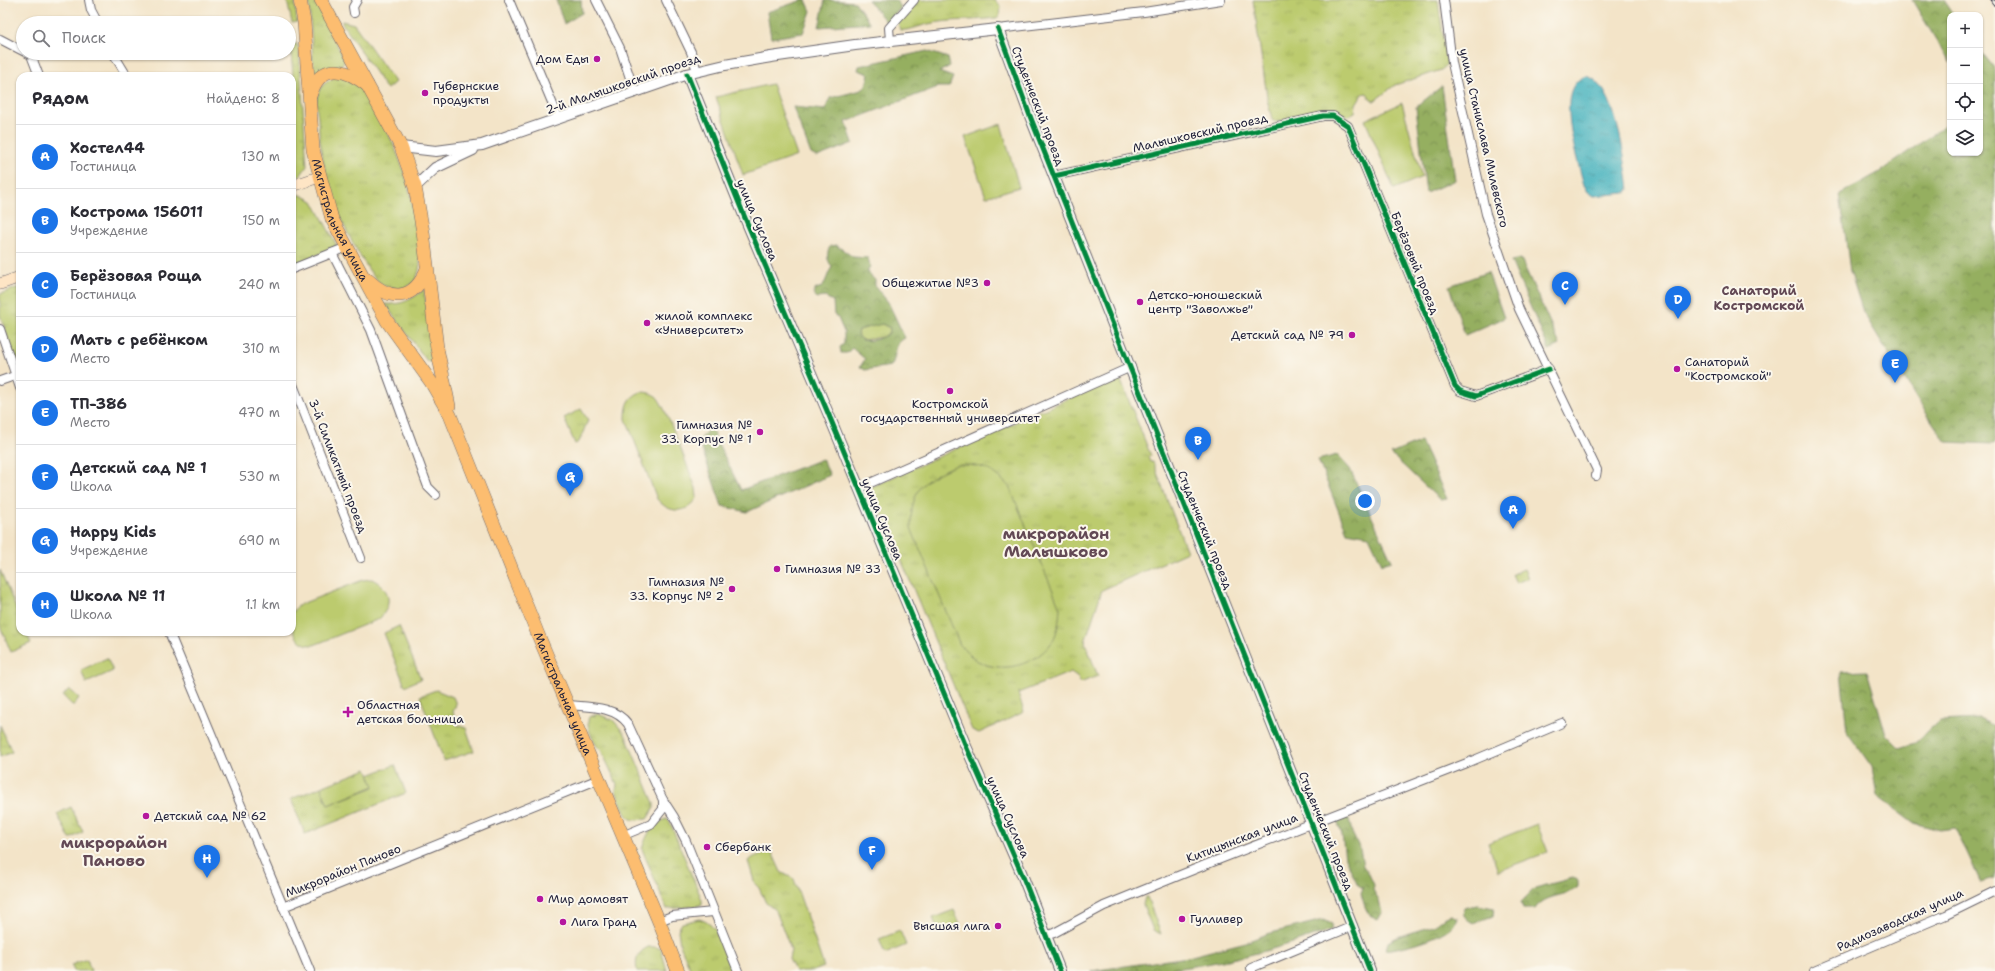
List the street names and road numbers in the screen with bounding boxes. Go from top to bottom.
street label: Студенческий проезд [1008,44,1068,168]
street label: улица Станислава Милевского [1456,47,1512,229]
street label: 2-й Малышковский проезд [544,50,703,118]
street label: Малышковский проезд [1131,110,1269,156]
street label: Магистральная улица [308,157,372,285]
street label: улица Суслова [732,176,782,264]
street label: Берёзовый проезд [1387,209,1443,317]
street label: 3-й Силикатный проезд [305,397,371,536]
street label: Студенческий проезд [1174,468,1236,592]
street label: улица Суслова [857,475,907,563]
street label: Магистральная улица [530,630,596,758]
street label: Студенческий проезд [1295,769,1357,893]
street label: улица Суслова [983,774,1033,861]
street label: Китицынская улица [1184,809,1300,867]
street label: Микрорайон Паново [283,840,403,902]
street label: Радиозаводская улица [1834,885,1966,955]

